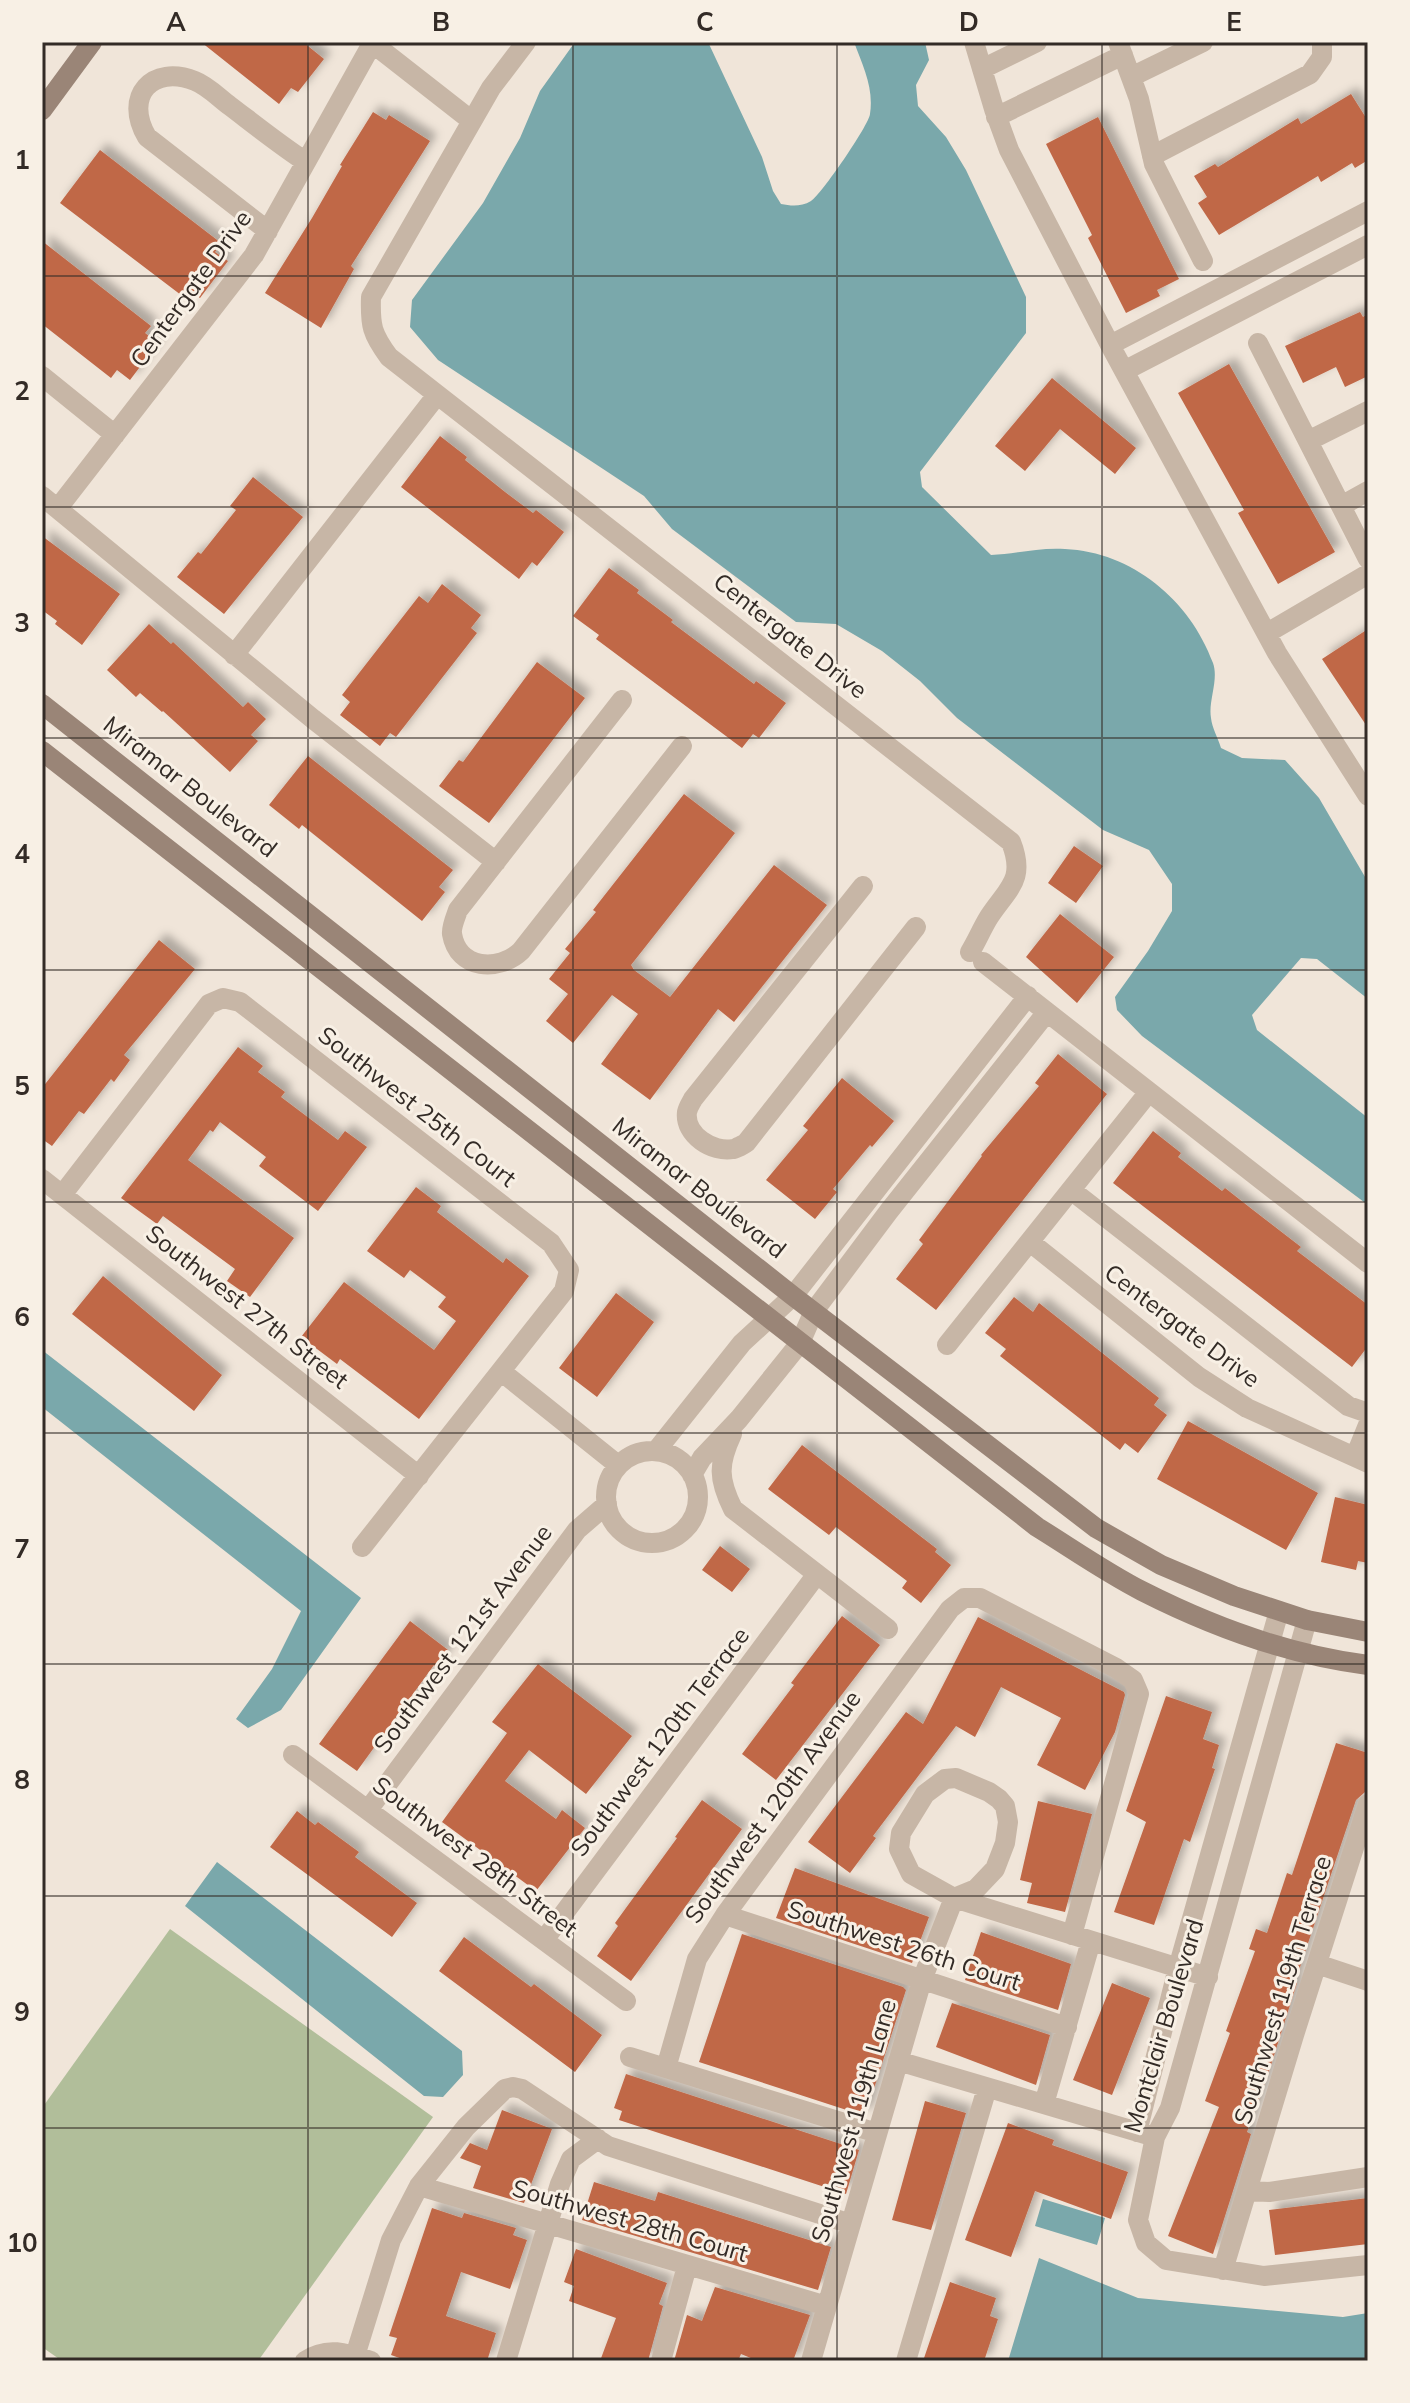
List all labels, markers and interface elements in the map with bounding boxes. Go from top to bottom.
text: A [166,5,186,38]
text: B [432,5,450,38]
text: C [696,5,714,38]
text: D [959,5,979,38]
text: E [1226,5,1242,38]
text: 1 [14,143,30,176]
street label: Centergate Drive [123,204,257,373]
text: 2 [14,374,30,407]
street label: Centergate Drive [708,566,874,705]
text: 3 [14,606,30,639]
street label: Miramar Boulevard [98,709,283,863]
text: 4 [14,837,30,870]
street label: Southwest 25th Court [312,1019,523,1193]
text: 5 [14,1069,30,1102]
street label: Miramar Boulevard [607,1110,792,1264]
street label: Southwest 27th Street [140,1218,355,1395]
street label: Centergate Drive [1099,1257,1266,1393]
text: 6 [14,1300,30,1333]
street label: Southwest 121st Avenue [366,1518,558,1759]
text: 7 [14,1532,30,1565]
street label: Southwest 120th Terrace [563,1621,755,1862]
street label: Southwest 120th Avenue [678,1684,867,1929]
text: 8 [14,1763,30,1796]
street label: Southwest 28th Street [367,1769,584,1943]
street label: Southwest 119th Terrace [1227,1852,1337,2128]
street label: Southwest 26th Court [784,1893,1025,1997]
street label: Montclair Boulevard [1116,1915,1210,2136]
text: 9 [14,1995,30,2028]
street label: Southwest 119th Lane [804,1996,902,2246]
street label: Southwest 28th Court [509,2172,751,2268]
text: 10 [6,2226,38,2259]

